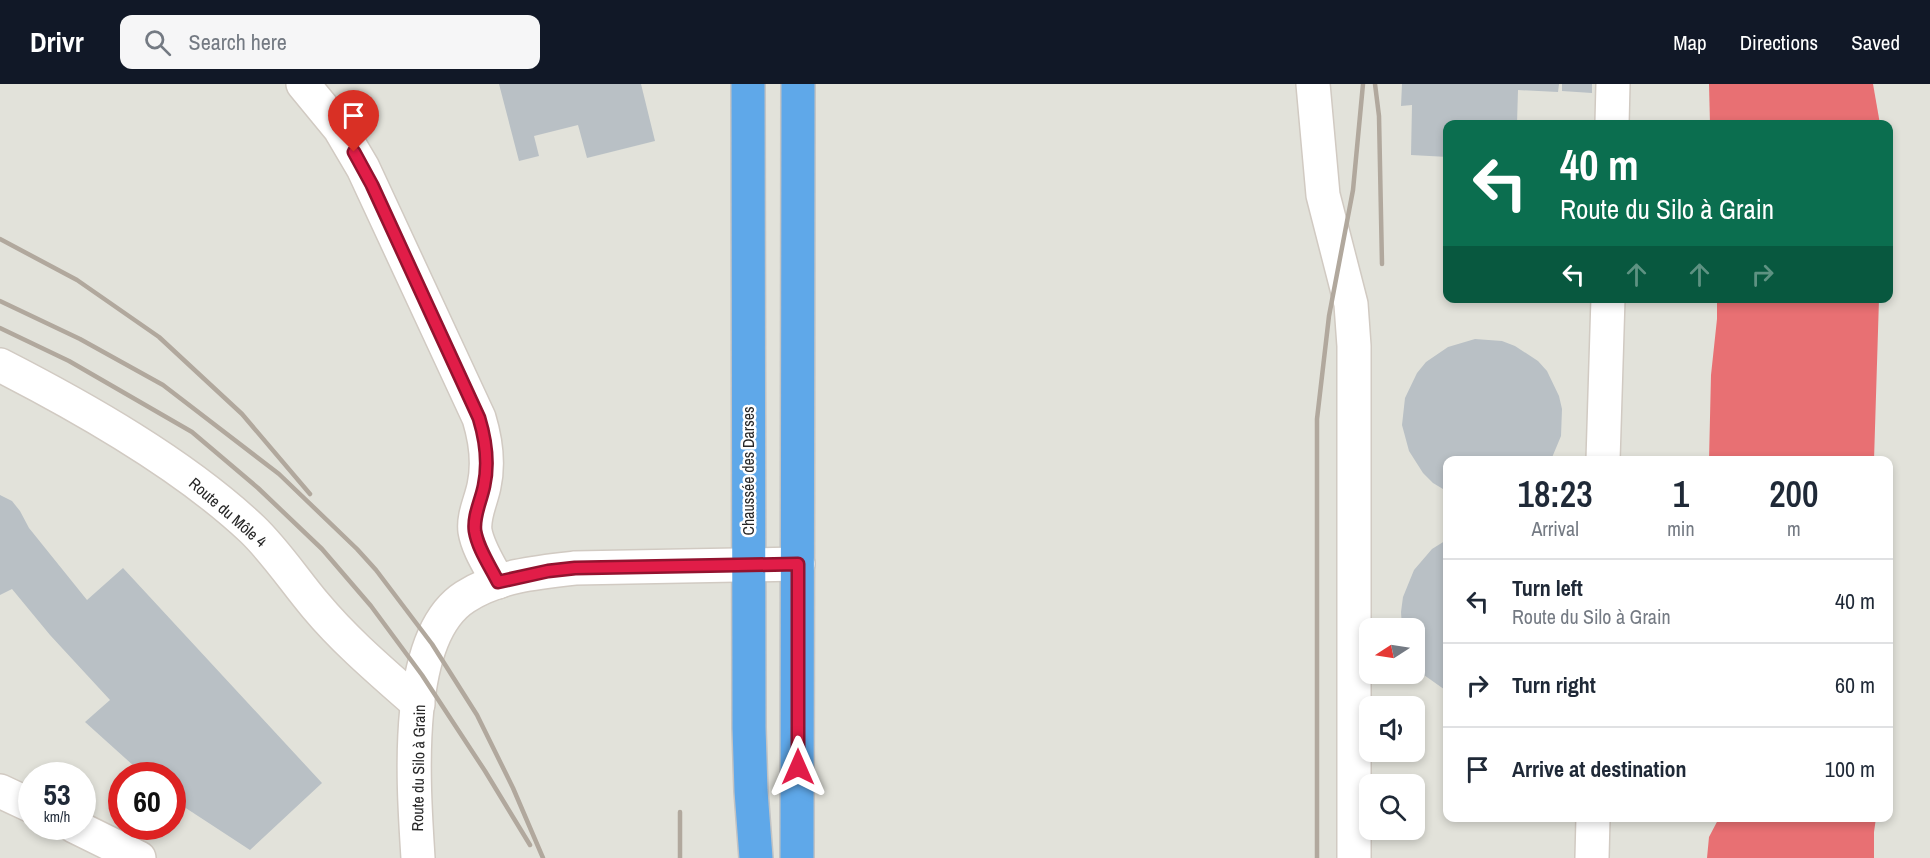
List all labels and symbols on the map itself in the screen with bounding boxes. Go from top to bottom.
pin [328,90,379,152]
street label: Chaussée des Darses [737,406,759,536]
street label: Route du Môle 4 [184,472,272,552]
north arrow [1359,618,1425,684]
street label: Route du Silo à Grain [406,704,430,832]
position arrow [766,735,830,799]
speed limit sign: 60 [108,762,186,840]

